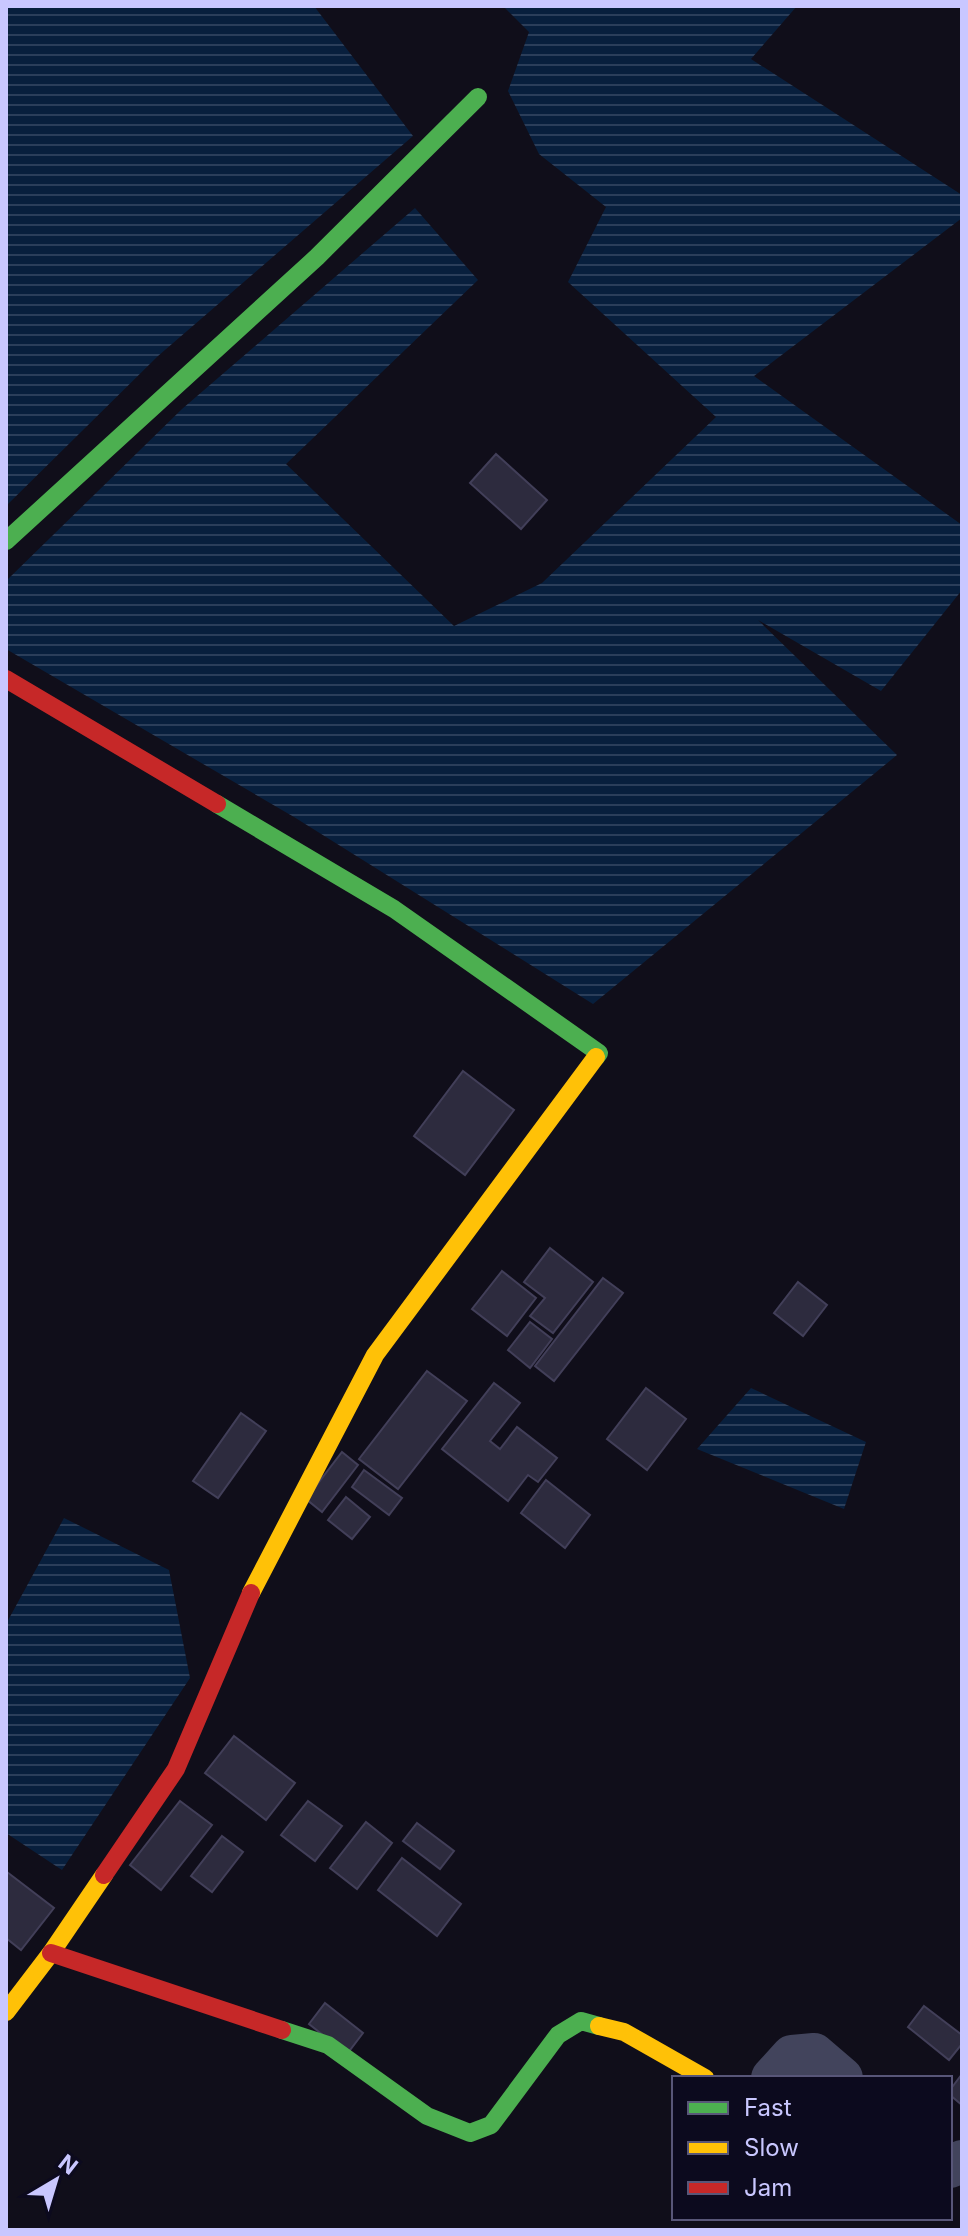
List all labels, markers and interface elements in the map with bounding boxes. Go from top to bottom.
legend [672,2076,952,2220]
text: Fast [744,2093,792,2122]
text: Slow [744,2133,799,2162]
north arrow [16,2140,96,2220]
text: N [54,2149,83,2180]
text: Jam [744,2173,792,2202]

